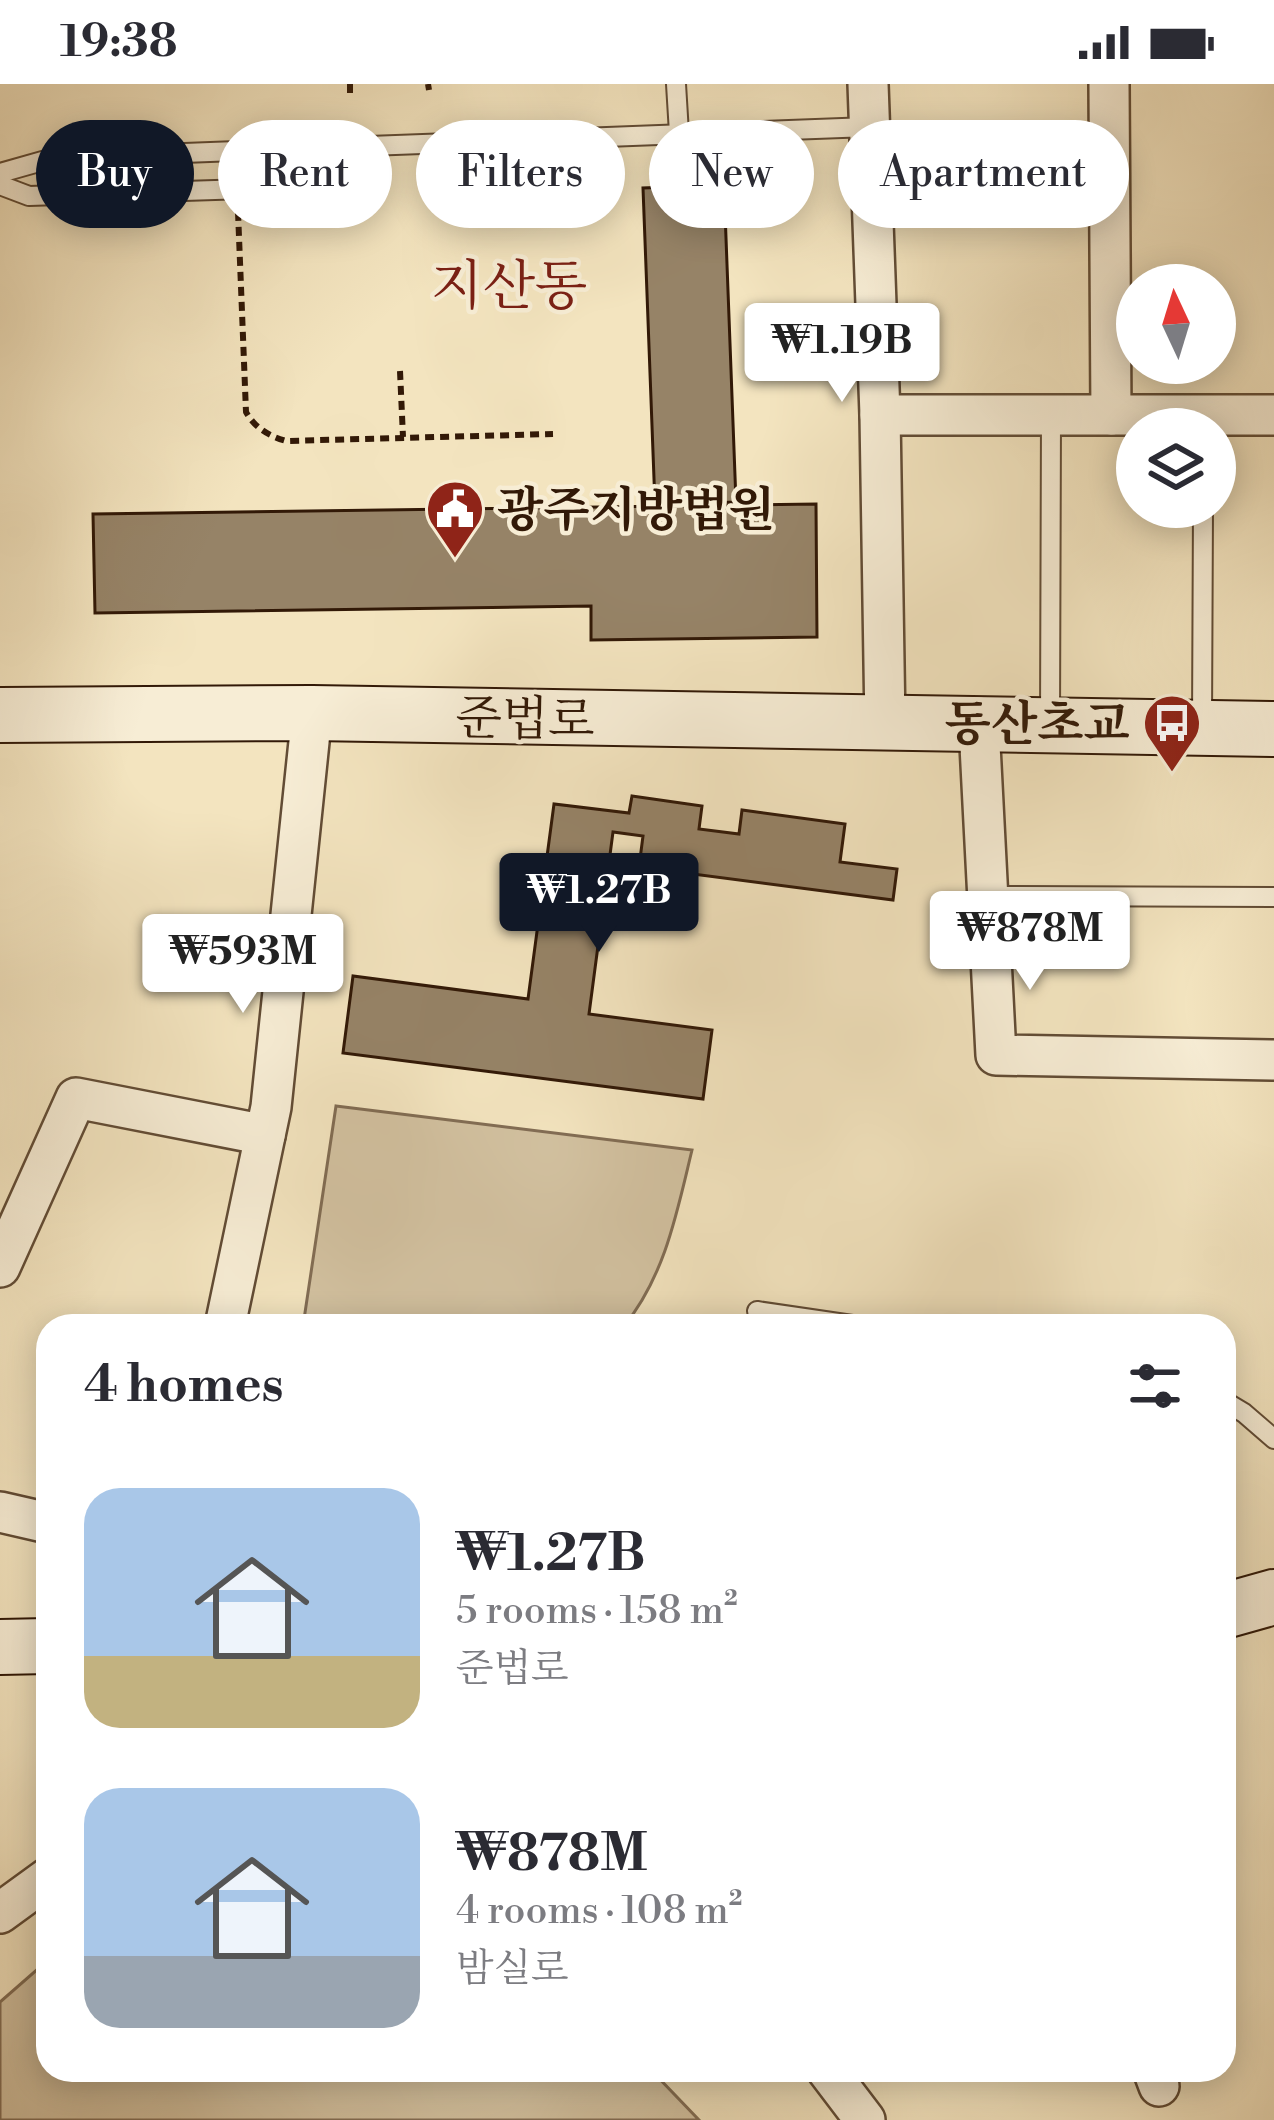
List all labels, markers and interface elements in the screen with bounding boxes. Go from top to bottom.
text: 19:38 [60,14,177,71]
chip: Buy [36,120,194,228]
chip: Rent [218,120,392,228]
chip: Filters [416,120,625,228]
chip: New [649,120,814,228]
chip: Apartment [838,120,1129,228]
district label: 지산동 [431,254,587,322]
north arrow [1116,264,1236,384]
map controls [1116,264,1236,528]
pin: ₩1.19B [744,303,940,405]
text: ₩1.19B [772,317,912,366]
button: layers [1116,408,1236,528]
public building icon: 광주지방법원 [424,478,486,560]
place label: 광주지방법원 [497,482,775,542]
street label: 준법로 [455,690,595,752]
bus stop icon: 동산초교 [1141,692,1203,774]
place label: 동산초교 [945,696,1130,756]
pin: ₩1.27B [501,853,697,955]
text: ₩1.27B [526,867,672,916]
pin: ₩878M [946,891,1114,993]
text: ₩878M [957,905,1103,954]
pin: ₩593M [159,914,327,1016]
text: ₩593M [169,928,317,977]
icon: filters [1122,1353,1188,1419]
text: 4 homes [84,1354,284,1418]
text: ₩1.27B [456,1523,646,1587]
icon: home [180,1536,324,1680]
text: 5 rooms · 158 m² [456,1587,738,1636]
text: 준법로 [456,1645,569,1694]
text: ₩878M [456,1823,647,1887]
icon: home [180,1836,324,1980]
text: 4 rooms · 108 m² [456,1887,742,1936]
text: 밤실로 [456,1945,569,1994]

